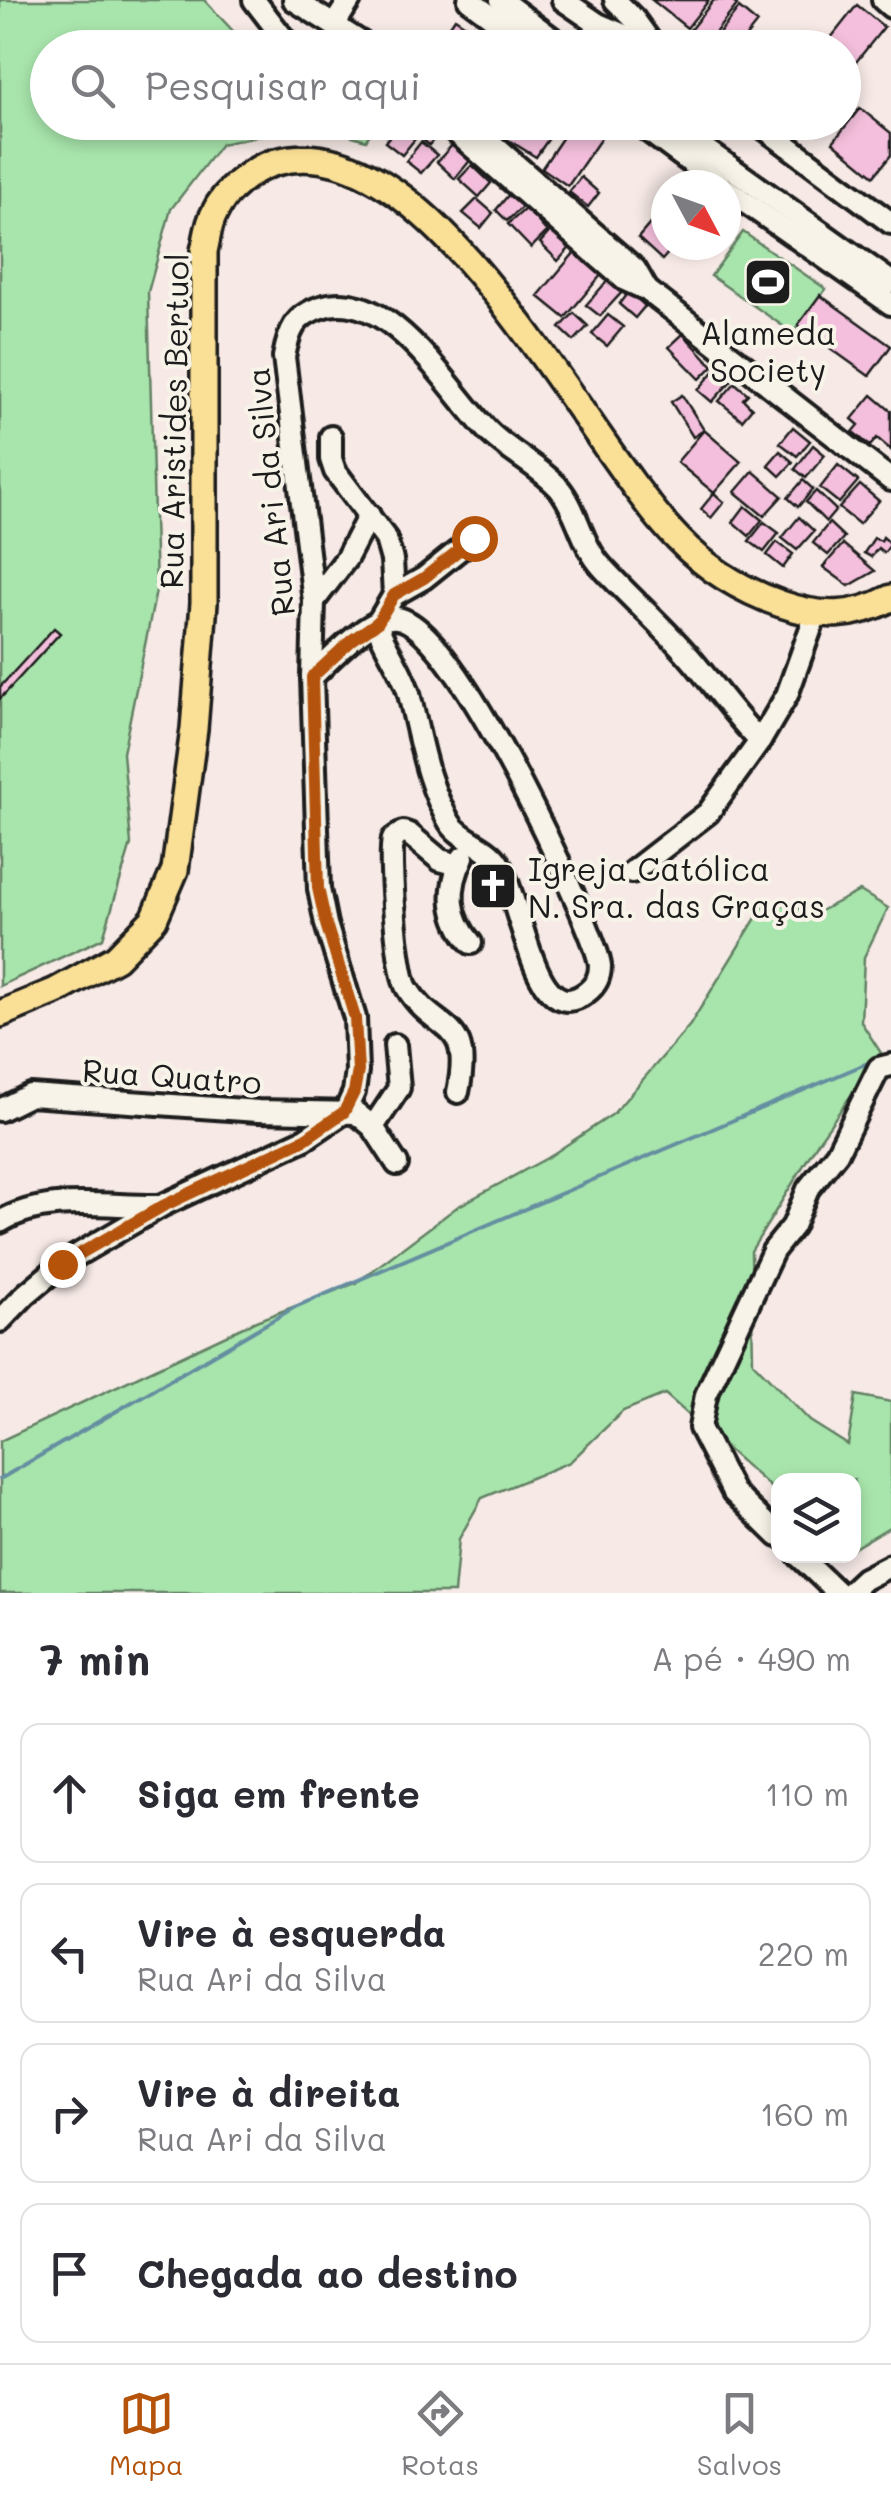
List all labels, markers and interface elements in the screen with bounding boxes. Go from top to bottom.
search box [30,30,861,140]
icon: search [65,58,120,113]
text: Pesquisar aqui [145,60,421,110]
north arrow [651,170,741,260]
street label: Rua Aristides Bertuol [149,253,197,589]
sports icon: Alameda Society [742,256,794,308]
place label: Alameda Society [700,311,836,391]
street label: Rua Ari da Silva [235,366,303,618]
route start [452,516,498,562]
place label: Igreja Católica N. Sra. das Graças [528,847,825,926]
church icon: Igreja Católica N. Sra. das Graças [467,860,519,912]
street label: Rua Quatro [81,1048,263,1102]
route end [40,1242,86,1288]
map controls [771,1473,861,1563]
button: layers [771,1473,861,1563]
text: 7 min [40,1631,150,1686]
text: A pé · 490 m [651,1637,851,1679]
icon: ahead [42,1766,97,1821]
text: Siga em frente [137,1768,420,1818]
text: 110 m [765,1772,849,1814]
text: Vire à esquerda [137,1907,446,1957]
icon: left [42,1926,97,1981]
text: 220 m [758,1932,849,1974]
text: Rua Ari da Silva [137,1957,387,1999]
text: Vire à direita [137,2067,401,2117]
icon: right [42,2086,97,2141]
text: 160 m [760,2092,849,2134]
text: Rua Ari da Silva [137,2117,387,2159]
icon: arrive [42,2246,97,2301]
text: Chegada ao destino [137,2248,518,2298]
tab: Mapa [109,2386,183,2482]
tab: Rotas [401,2386,479,2482]
tab: Salvos [697,2386,782,2482]

